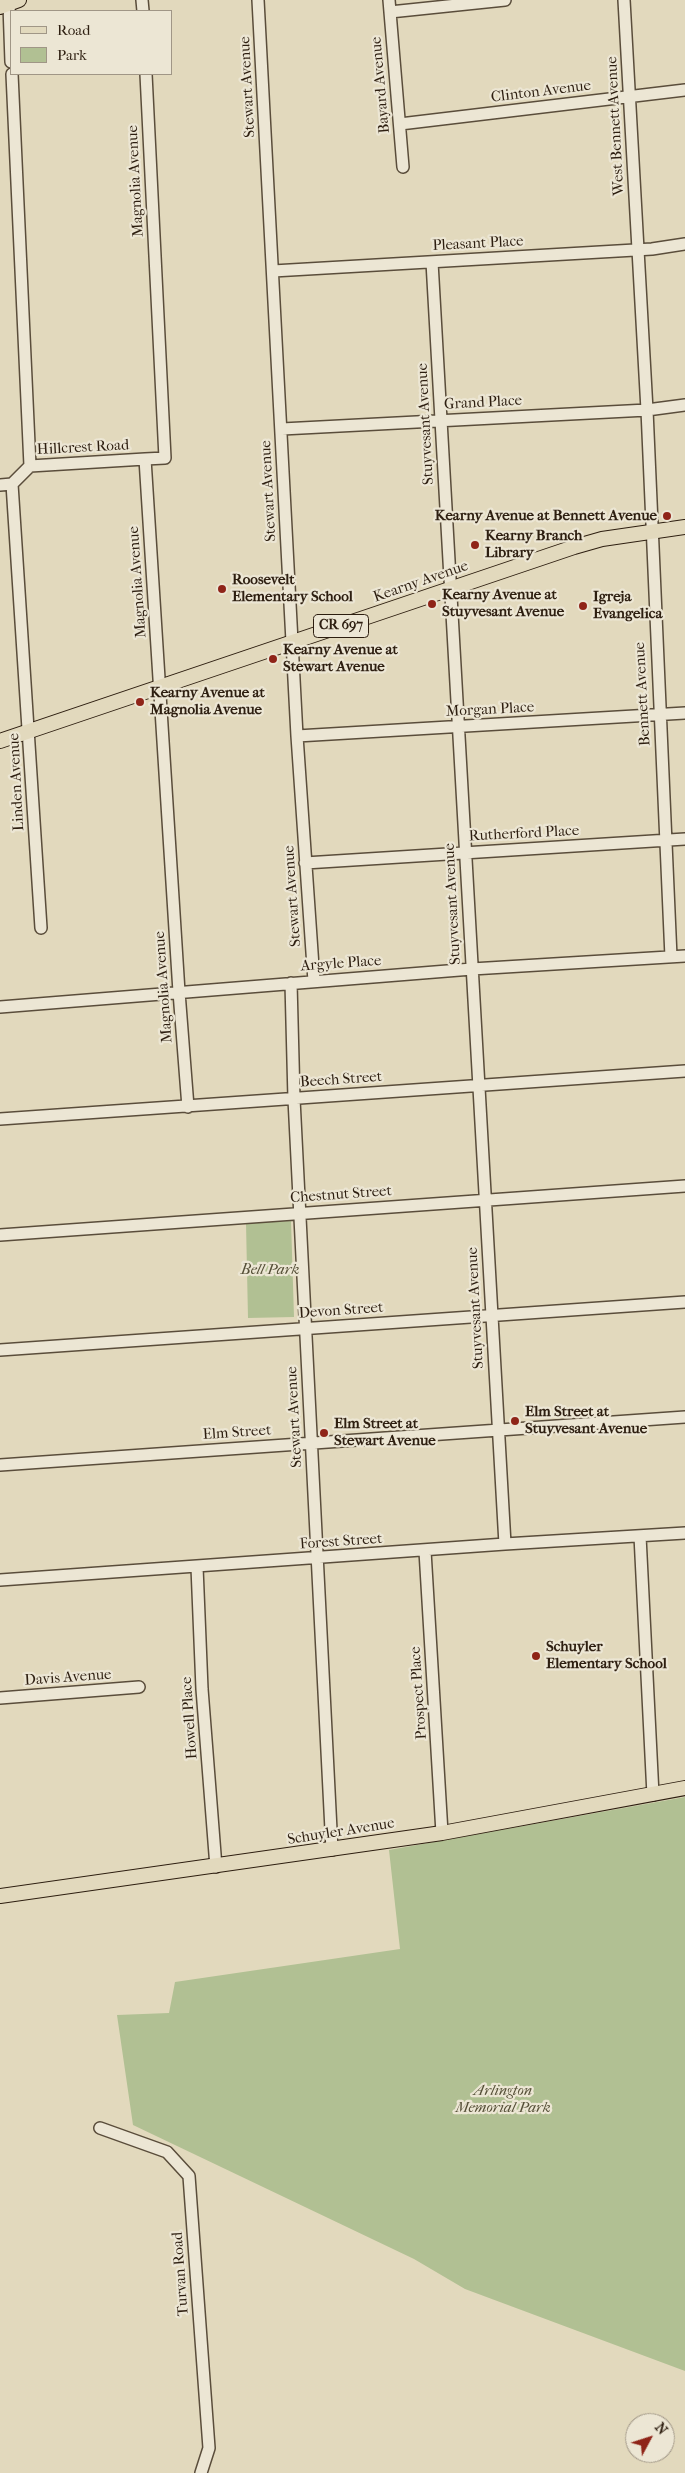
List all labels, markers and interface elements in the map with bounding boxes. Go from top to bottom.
legend [10,10,172,75]
text: Road [57,21,90,39]
street label: Stewart Avenue [236,36,260,138]
street label: Bayard Avenue [368,36,394,134]
text: Park [57,46,87,64]
street label: West Bennett Avenue [603,56,629,196]
street label: Clinton Avenue [490,77,592,107]
street label: Magnolia Avenue [124,125,148,237]
street label: Pleasant Place [432,233,524,255]
street label: Stuyvesant Avenue [414,363,438,485]
street label: Grand Place [444,392,522,414]
street label: Hillcrest Road [36,437,130,459]
street label: Stewart Avenue [257,440,281,542]
place label: Kearny Avenue at Bennett Avenue [435,507,657,525]
marker: Kearny Avenue at Bennett Avenue [661,510,673,522]
street label: Magnolia Avenue [125,526,151,638]
place label: Kearny Branch Library [485,527,583,562]
marker: Kearny Branch Library [469,539,481,551]
street label: Kearny Avenue [371,557,471,607]
place label: Roosevelt Elementary School [232,571,353,606]
marker: Roosevelt Elementary School [216,583,228,595]
place label: Kearny Avenue at Stuyvesant Avenue [442,586,564,621]
place label: Igreja Evangelica [593,588,662,623]
marker: Kearny Avenue at Stuyvesant Avenue [426,598,438,610]
marker: Igreja Evangelica [577,600,589,612]
road number: CR 697 [314,614,368,638]
place label: Kearny Avenue at Stewart Avenue [283,641,398,676]
street label: Bennett Avenue [631,641,655,747]
marker: Kearny Avenue at Stewart Avenue [267,653,279,665]
place label: Kearny Avenue at Magnolia Avenue [150,684,265,719]
marker: Kearny Avenue at Magnolia Avenue [134,696,146,708]
street label: Morgan Place [445,699,535,721]
street label: Linden Avenue [5,733,29,831]
street label: Rutherford Place [468,822,580,846]
street label: Stuyvesant Avenue [441,843,465,965]
street label: Stewart Avenue [280,845,306,947]
street label: Magnolia Avenue [151,931,177,1043]
street label: Argyle Place [300,952,382,976]
street label: Beech Street [299,1068,383,1092]
street label: Chestnut Street [290,1182,392,1208]
street label: Stuyvesant Avenue [464,1247,488,1369]
park label: Bell Park [241,1261,299,1279]
street label: Devon Street [298,1299,384,1323]
street label: Stewart Avenue [283,1366,307,1468]
place label: Elm Street at Stuyvesant Avenue [525,1403,647,1438]
place label: Elm Street at Stewart Avenue [334,1415,436,1450]
marker: Elm Street at Stuyvesant Avenue [509,1415,521,1427]
street label: Elm Street [202,1422,272,1444]
marker: Elm Street at Stewart Avenue [318,1427,330,1439]
street label: Forest Street [299,1530,383,1554]
place label: Schuyler Elementary School [546,1638,667,1673]
street label: Prospect Place [407,1646,431,1740]
marker: Schuyler Elementary School [530,1650,542,1662]
street label: Davis Avenue [24,1666,112,1690]
street label: Howell Place [178,1676,202,1760]
street label: Schuyler Avenue [286,1815,396,1849]
park label: Arlington Memorial Park [455,2082,551,2117]
street label: Turvan Road [169,2231,193,2317]
north arrow [625,2413,675,2463]
text: N [651,2419,671,2438]

